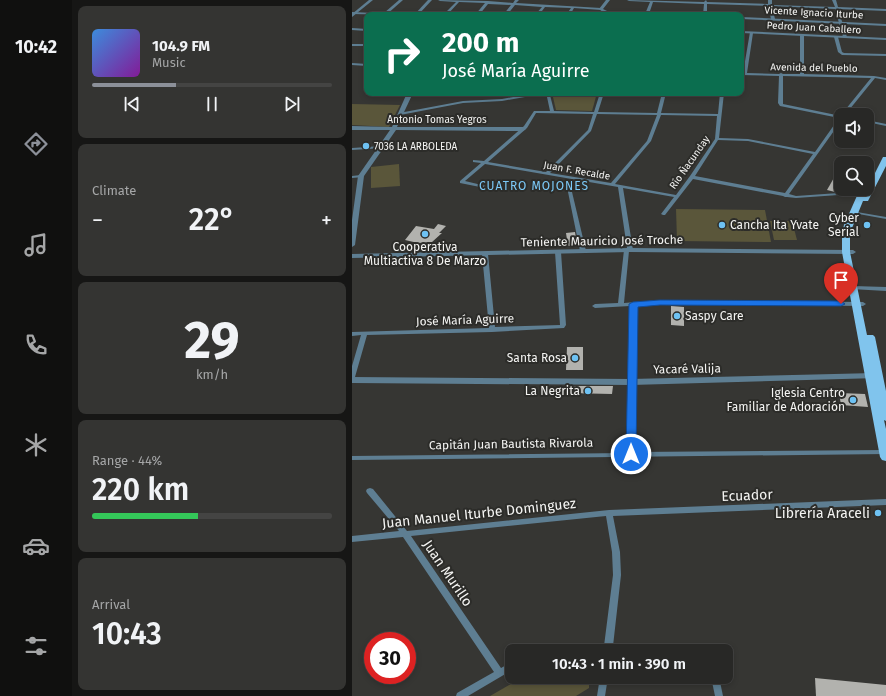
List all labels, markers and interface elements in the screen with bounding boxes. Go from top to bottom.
street label: Vicente Ignacio Iturbe [764,4,864,22]
street label: Pedro Juan Caballero [766,20,862,36]
text: 200 m [442,26,520,59]
icon: right [376,28,428,80]
text: 10:42 [15,36,57,58]
text: 104.9 FM [152,37,210,55]
text: Music [152,55,186,70]
text: José María Aguirre [442,60,590,82]
street label: Avenida del Pueblo [770,61,858,75]
icon: previous [121,93,143,115]
icon: pause [201,93,223,115]
icon: next [281,93,303,115]
map controls [834,108,874,196]
button: sound [834,108,874,148]
street label: Antonio Tomas Yegros [387,114,487,126]
icon: directions [22,130,50,158]
street label: Río Ñacunday [666,133,713,191]
marker: 7036 LA ARBOLEDA [361,141,371,151]
place label: 7036 LA ARBOLEDA [374,141,458,153]
button: search [834,156,874,196]
street label: Juan F. Recalde [542,159,611,183]
district label: CUATRO MOJONES [479,179,589,193]
text: Climate [92,183,136,198]
text: 22° [189,202,235,238]
text: − [92,207,103,234]
text: + [321,207,332,234]
place label: Cyber Serial [828,211,859,239]
place label: Cancha Ita Yvate [730,218,819,232]
marker: Cancha Ita Yvate [717,220,727,230]
marker: Cyber Serial [862,220,872,230]
marker: Cooperativa Multiactiva 8 De Marzo [420,229,430,239]
icon: music [22,231,50,259]
street label: Teniente Mauricio José Troche [521,233,683,249]
place label: Cooperativa Multiactiva 8 De Marzo [364,240,486,268]
pin [824,263,858,304]
icon: arrive [830,269,852,291]
text: 29 [184,309,240,372]
place label: Saspy Care [685,309,744,323]
street label: José María Aguirre [416,311,514,329]
marker: Saspy Care [672,311,682,321]
icon: phone [22,331,50,359]
place label: Santa Rosa [507,351,567,365]
marker: Santa Rosa [570,353,580,363]
street label: Yacaré Valija [653,361,721,377]
text: km/h [196,367,228,382]
place label: La Negrita [525,384,580,398]
marker: La Negrita [583,386,593,396]
place label: Iglesia Centro Familiar de Adoración [727,386,845,414]
marker: Iglesia Centro Familiar de Adoración [848,395,858,405]
icon: climate [22,431,50,459]
position arrow [610,433,652,475]
street label: Capitán Juan Bautista Rivarola [429,436,593,452]
text: Range · 44% [92,453,162,468]
text: 220 km [92,472,189,508]
street label: Ecuador [721,486,774,505]
street label: Juan Manuel Iturbe Dominguez [381,495,577,532]
place label: Librería Araceli [775,505,870,522]
marker: Librería Araceli [873,508,883,518]
icon: car [22,532,50,560]
street label: Juan Murillo [419,537,476,610]
text: Arrival [92,597,130,612]
text: 10:43 [92,616,162,652]
icon: filters [22,632,50,660]
speed limit sign: 30 [364,632,416,684]
text: 10:43 · 1 min · 390 m [552,655,686,673]

